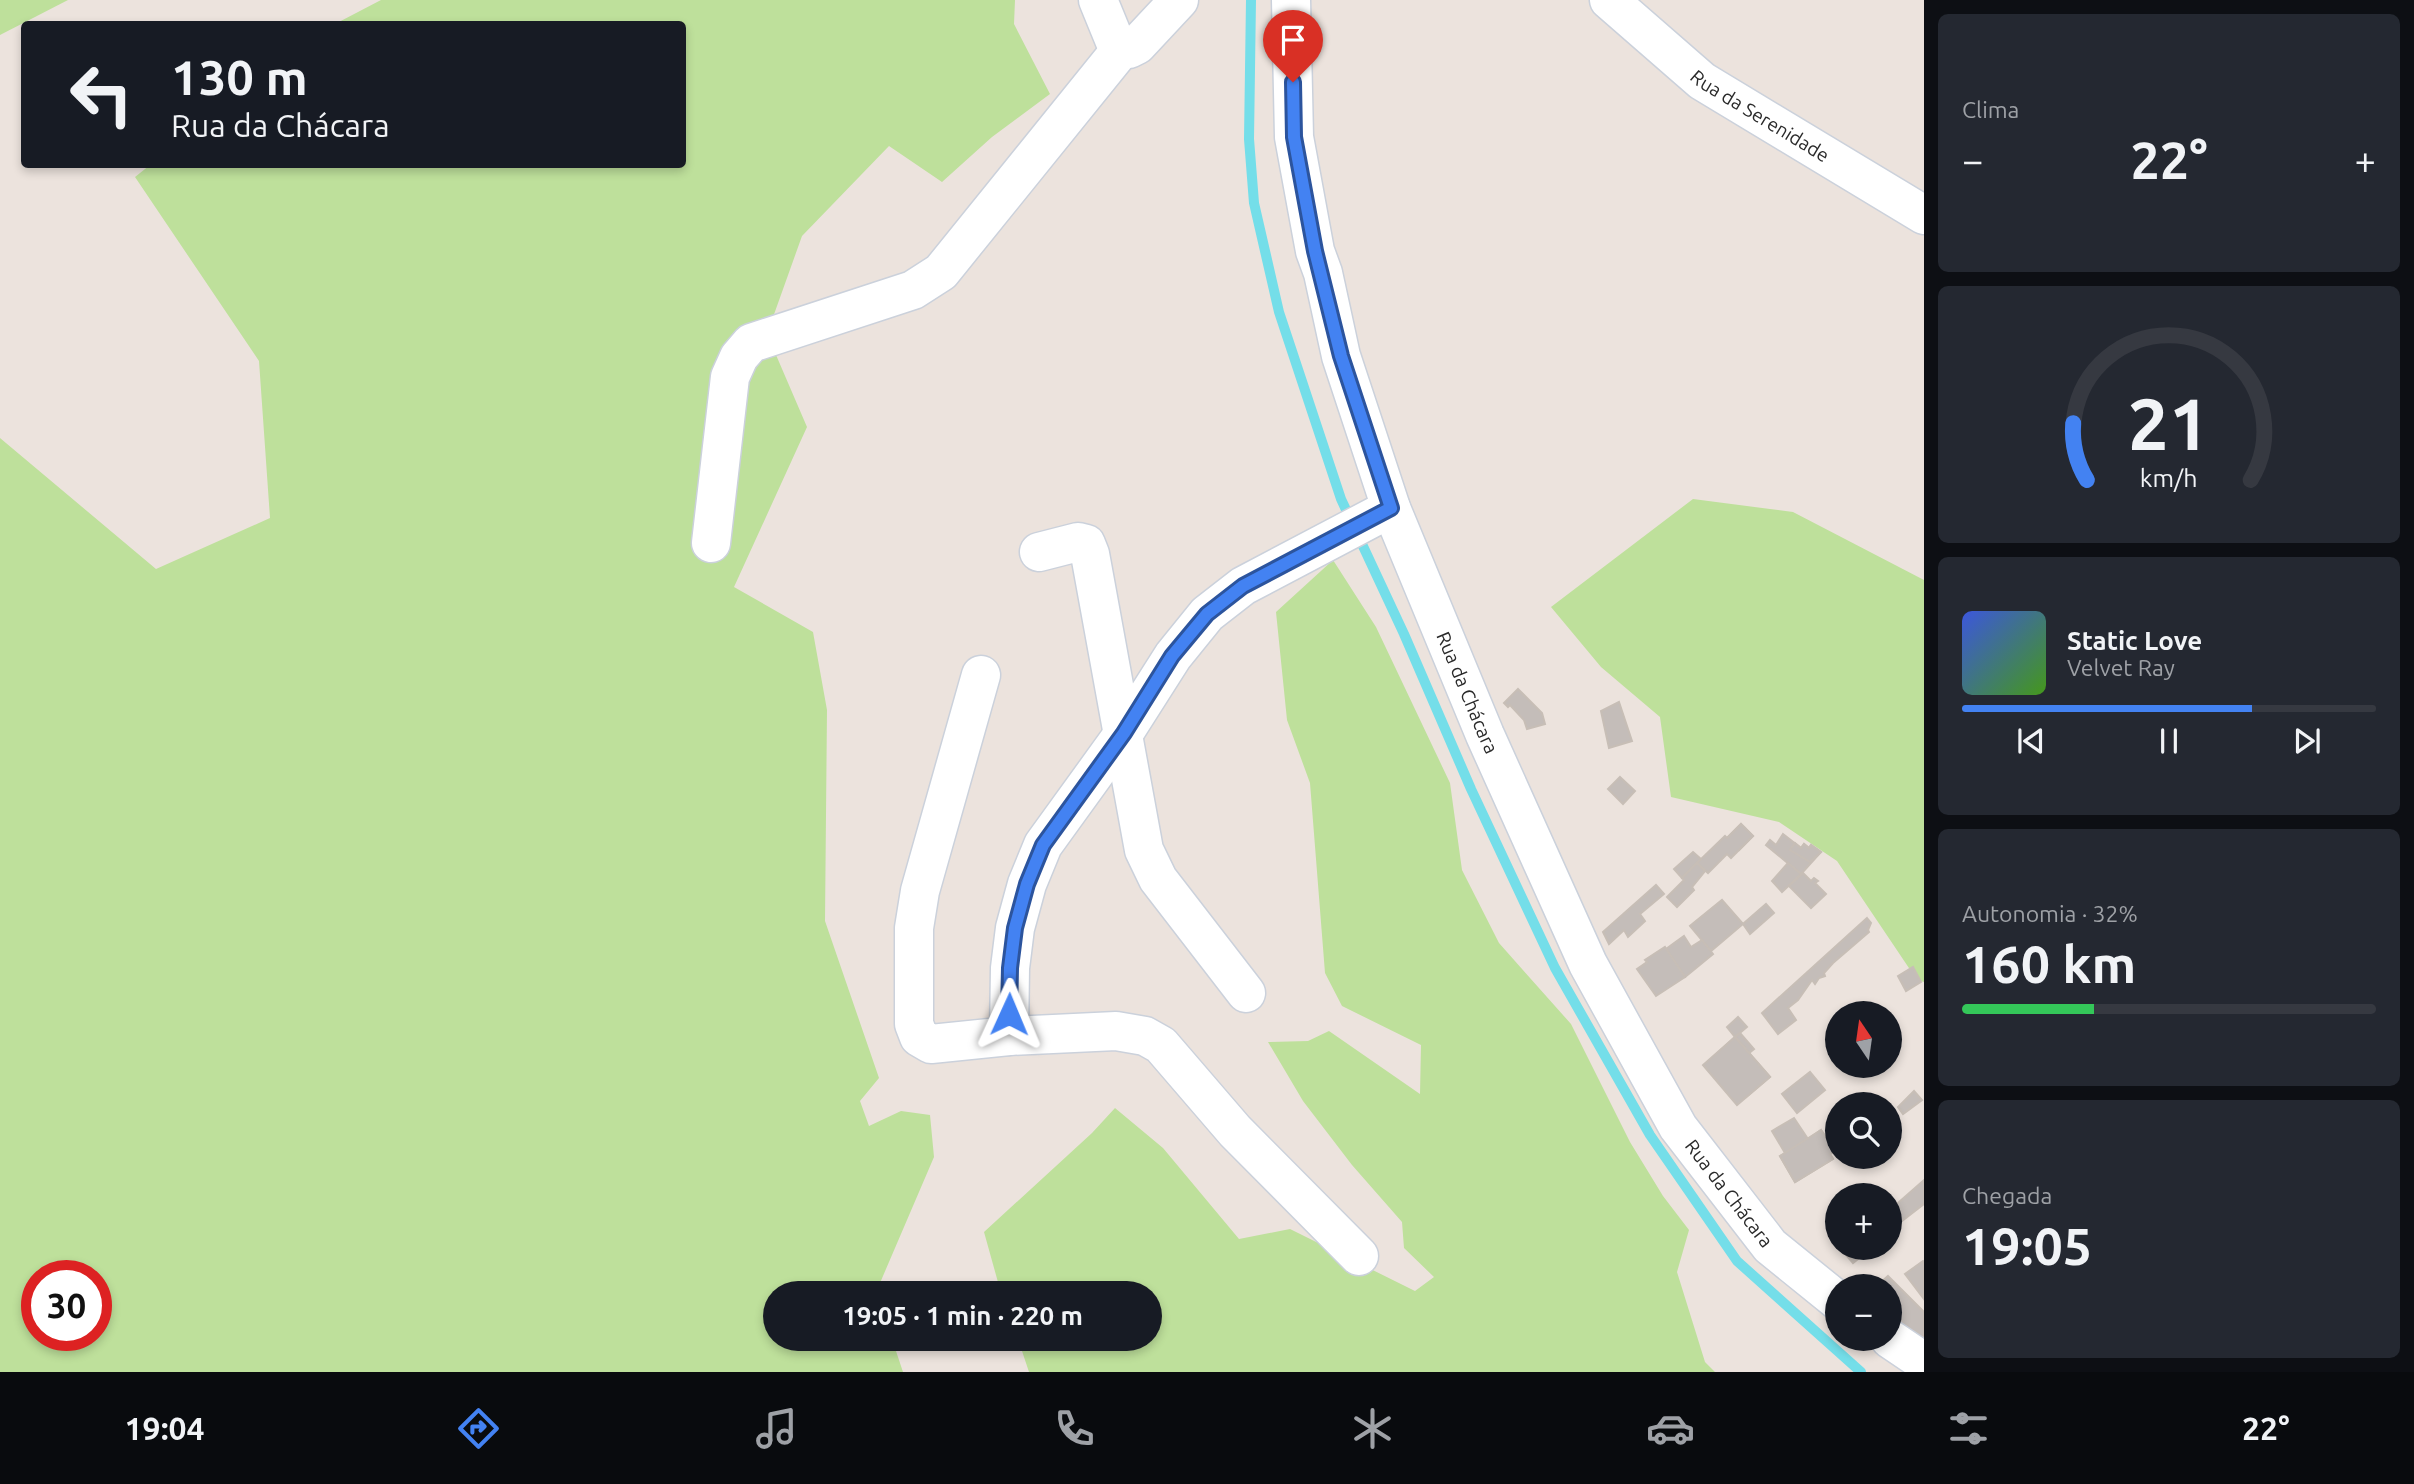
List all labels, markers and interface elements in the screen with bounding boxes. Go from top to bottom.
pin [1263,10,1323,82]
icon: arrive [1274,21,1312,59]
icon: left [56,49,147,140]
text: 130 m [171,49,308,104]
street label: Rua da Serenidade [1686,65,1833,166]
text: Clima [1962,97,2019,122]
text: Rua da Chácara [171,107,390,143]
text: 22° [2130,131,2208,189]
text: − [1962,139,1983,181]
text: + [2355,139,2376,181]
text: 21 [2128,383,2210,465]
text: km/h [2140,464,2198,492]
text: Static Love [2067,626,2202,655]
street label: Rua da Chácara [1432,628,1503,757]
text: Velvet Ray [2067,655,2175,680]
icon: previous [2012,722,2050,760]
icon: pause [2150,722,2188,760]
icon: next [2288,722,2326,760]
text: Autonomia · 32% [1962,901,2138,926]
text: 160 km [1962,935,2136,993]
position arrow [972,977,1046,1051]
north arrow [1825,1001,1902,1078]
map controls [1825,1001,1902,1351]
button: search [1825,1092,1902,1169]
street label: Rua da Chácara [1681,1135,1778,1251]
button: + [1825,1183,1902,1260]
text: Chegada [1962,1183,2052,1208]
text: 19:05 [1962,1217,2092,1275]
speed limit sign: 30 [21,1260,112,1351]
button: − [1825,1274,1902,1351]
text: 19:05 · 1 min · 220 m [842,1301,1083,1330]
icon: directions [454,1404,503,1453]
icon: music [752,1404,801,1453]
icon: phone [1050,1404,1099,1453]
icon: climate [1348,1404,1397,1453]
icon: car [1646,1404,1695,1453]
icon: filters [1944,1404,1993,1453]
text: 19:04 [125,1410,205,1446]
text: 22° [2242,1410,2289,1446]

